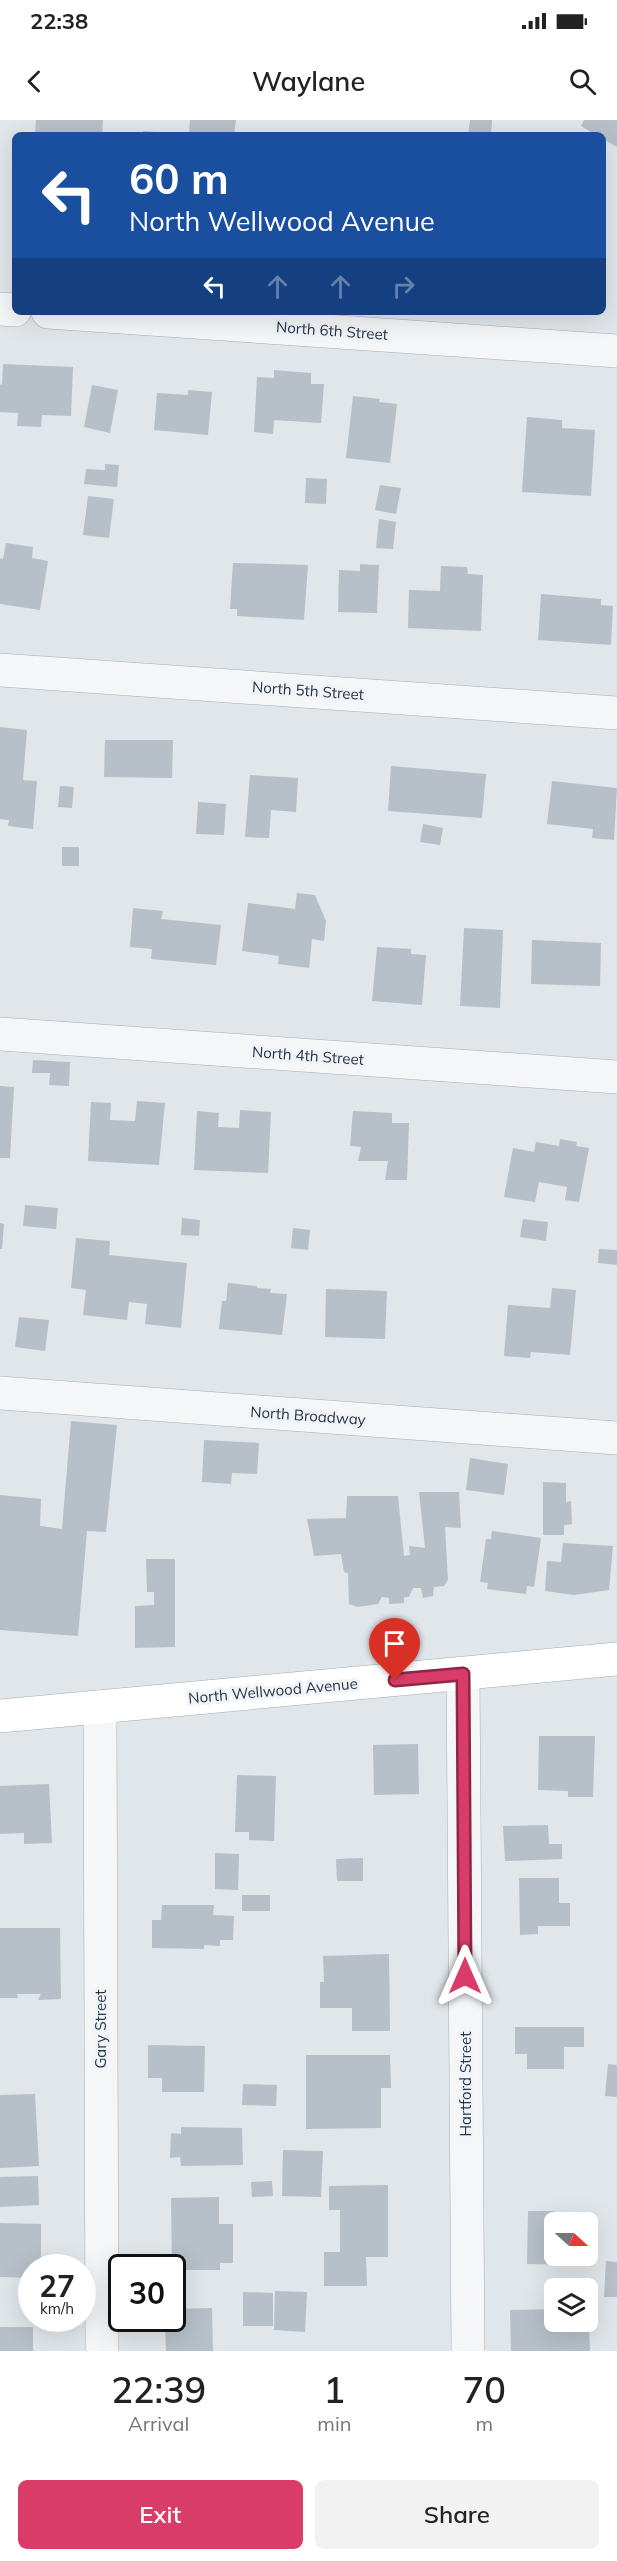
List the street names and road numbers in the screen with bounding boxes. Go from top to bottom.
street label: North 6th Street [276,317,389,344]
street label: North 5th Street [252,677,365,704]
street label: North 4th Street [252,1042,365,1069]
street label: North Broadway [250,1402,366,1429]
street label: North Wellwood Avenue [188,1674,358,1707]
street label: Gary Street [91,1989,110,2069]
street label: Hartford Street [456,2032,475,2136]

